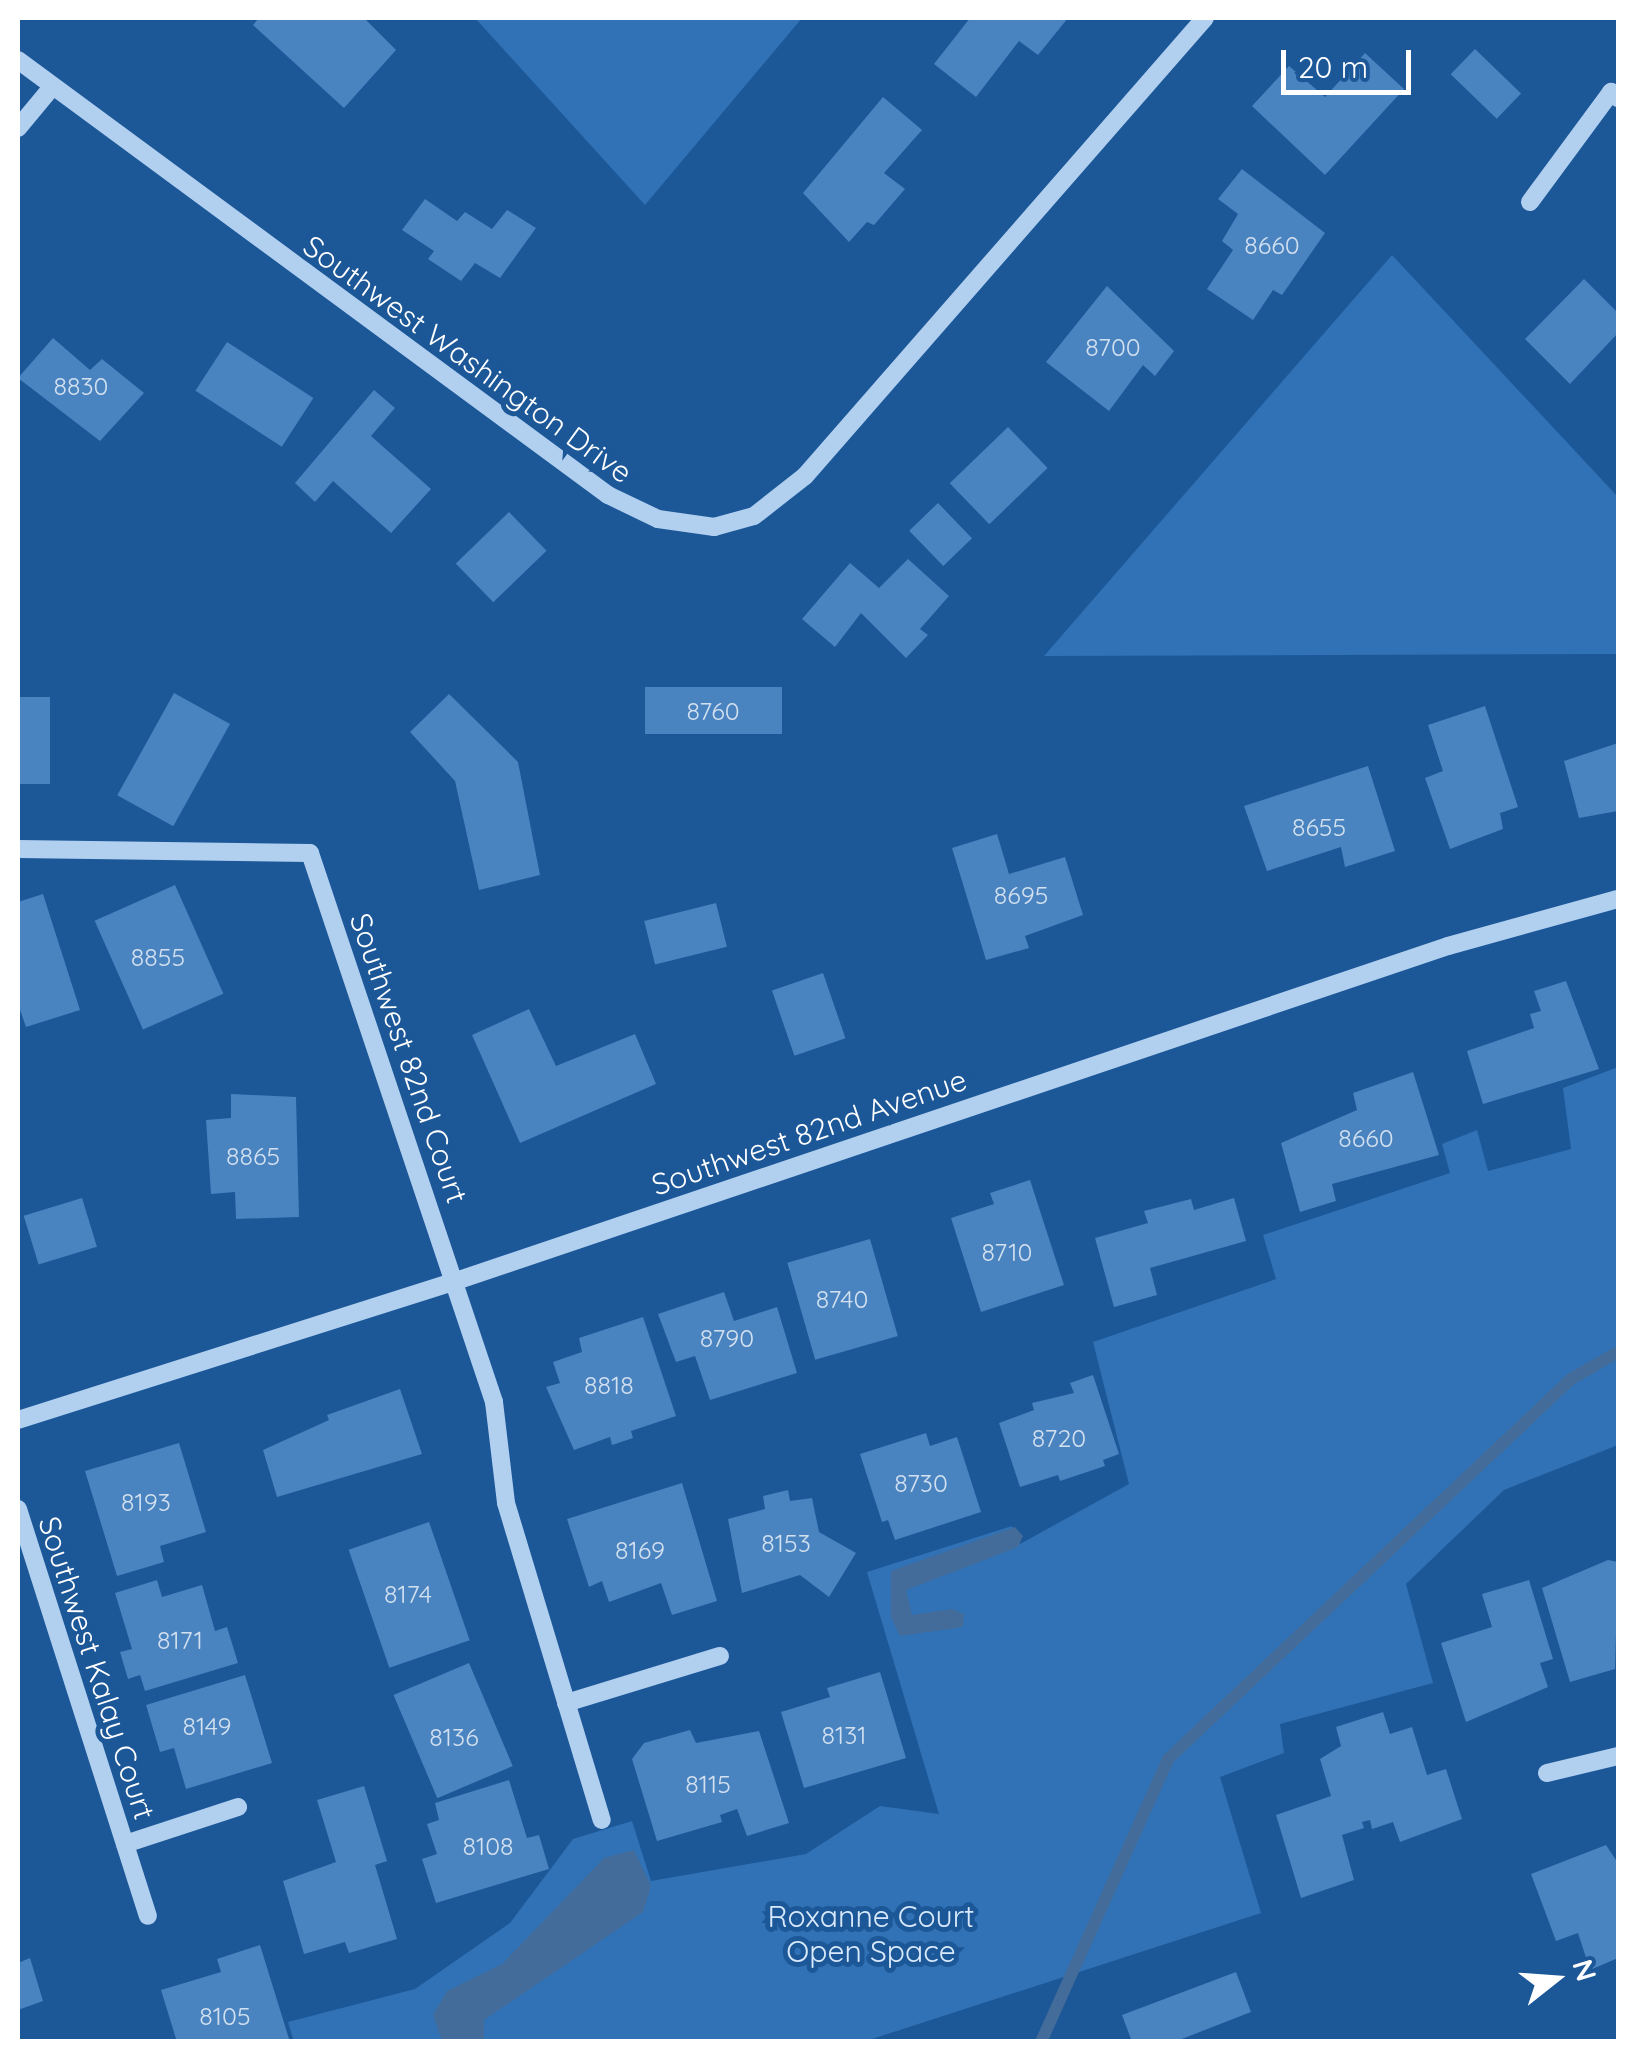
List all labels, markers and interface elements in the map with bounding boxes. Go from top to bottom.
scale bar [1286,30,1416,92]
text: 20 m [1298,48,1368,86]
street label: Southwest Washington Drive [297,228,639,490]
house number: 8660 [1244,230,1300,260]
house number: 8700 [1085,332,1141,362]
house number: 8830 [54,371,108,401]
house number: 8760 [686,696,740,726]
house number: 8655 [1292,812,1346,842]
house number: 8695 [994,880,1048,910]
street label: Southwest 82nd Court [342,908,476,1208]
house number: 8855 [131,942,185,972]
street label: Southwest 82nd Avenue [647,1061,971,1203]
house number: 8660 [1338,1123,1394,1153]
house number: 8865 [226,1141,280,1171]
house number: 8710 [982,1237,1032,1267]
house number: 8740 [816,1284,868,1314]
house number: 8790 [700,1323,754,1353]
house number: 8818 [584,1370,634,1400]
house number: 8720 [1032,1423,1086,1453]
house number: 8730 [894,1468,948,1498]
house number: 8193 [121,1487,171,1517]
street label: Southwest Kalay Court [31,1512,163,1824]
house number: 8153 [761,1528,811,1558]
house number: 8169 [615,1535,665,1565]
house number: 8174 [384,1579,432,1609]
house number: 8171 [157,1625,203,1655]
house number: 8149 [183,1711,231,1741]
house number: 8131 [821,1720,867,1750]
house number: 8136 [429,1722,479,1752]
house number: 8115 [685,1769,731,1799]
house number: 8108 [462,1831,514,1861]
park label: Roxanne Court Open Space [768,1898,974,1968]
north arrow [1506,1929,1606,2029]
text: N [1565,1955,1605,1985]
house number: 8105 [199,2001,251,2031]

